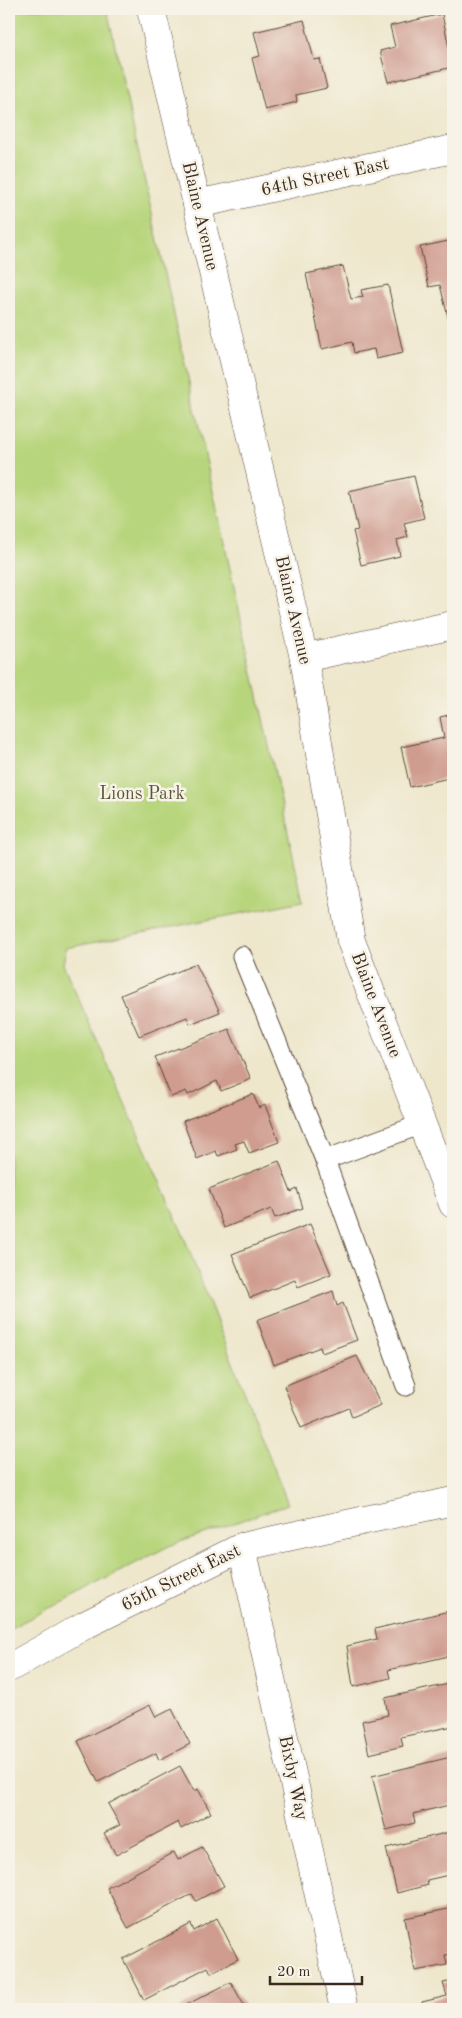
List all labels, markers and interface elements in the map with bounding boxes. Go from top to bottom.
street label: 64th Street East [259,155,391,199]
street label: Blaine Avenue [179,160,221,272]
street label: Blaine Avenue [272,554,314,666]
park label: Lions Park [99,785,185,803]
street label: Blaine Avenue [348,950,404,1060]
street label: 65th Street East [119,1541,243,1615]
street label: Bixby Way [275,1734,311,1823]
scale bar [270,1953,362,1985]
text: 20 m [277,1965,311,1980]

